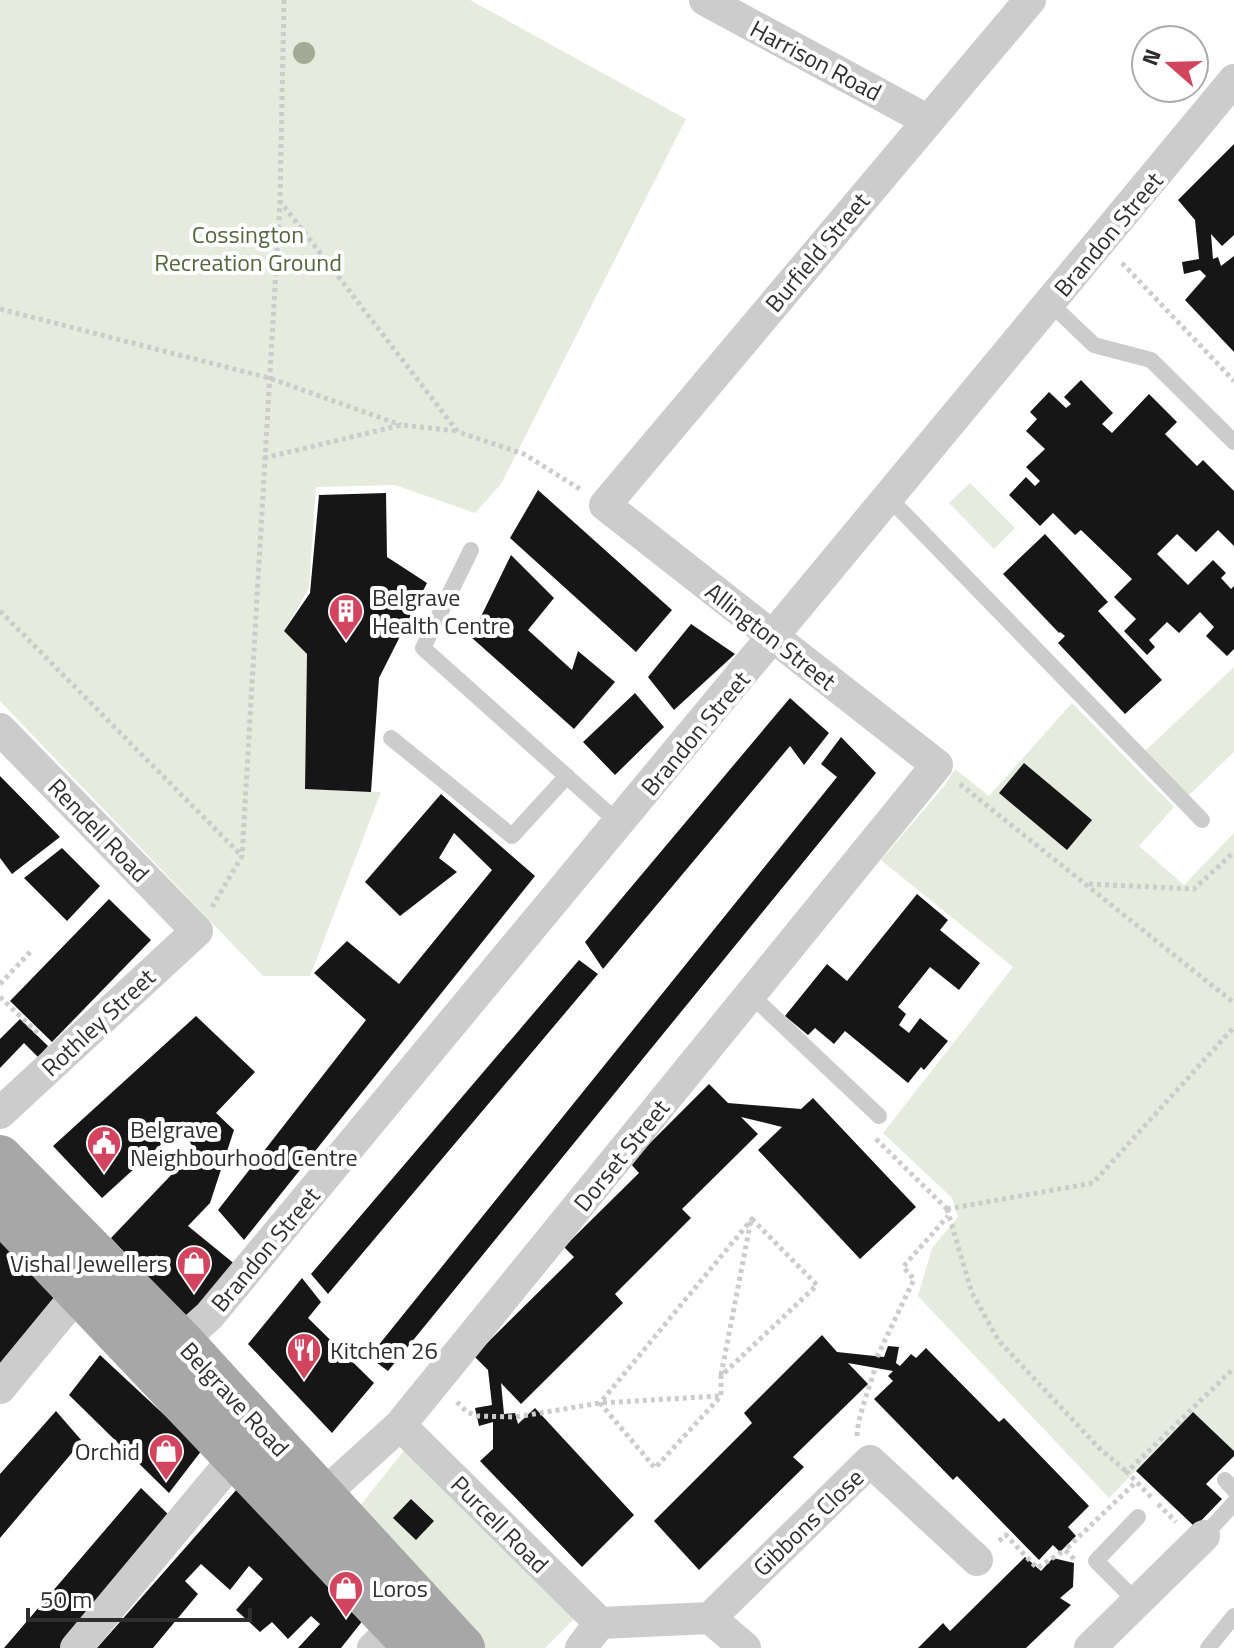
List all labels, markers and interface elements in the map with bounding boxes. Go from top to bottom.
street label: Harrison Road [744,10,888,110]
north arrow [1130,24,1210,104]
text: N [1133,44,1170,70]
street label: Brandon Street [1045,163,1171,304]
street label: Burfield Street [756,184,878,320]
park label: Cossington Recreation Ground [154,216,342,280]
street label: Allington Street [698,573,844,699]
place label: Belgrave Health Centre [372,579,511,643]
building icon: Belgrave Health Centre [327,592,365,642]
street label: Brandon Street [632,662,758,803]
street label: Rendell Road [40,770,158,890]
street label: Rothley Street [33,959,164,1084]
street label: Dorset Street [564,1091,678,1219]
place label: Belgrave Neighbourhood Centre [130,1111,358,1175]
public building icon: Belgrave Neighbourhood Centre [85,1124,123,1174]
street label: Brandon Street [202,1178,328,1319]
shop icon: Vishal Jewellers [175,1244,213,1294]
place label: Vishal Jewellers [10,1245,168,1281]
restaurant icon: Kitchen 26 [285,1331,323,1381]
place label: Kitchen 26 [330,1332,438,1368]
street label: Belgrave Road [172,1333,298,1465]
shop icon: Orchid [147,1432,185,1482]
place label: Orchid [75,1433,140,1469]
street label: Gibbons Close [744,1460,872,1584]
street label: Purcell Road [443,1467,557,1581]
shop icon: Loros [327,1569,365,1619]
place label: Loros [372,1570,428,1606]
scale bar [28,1572,250,1622]
text: 50 m [40,1581,92,1617]

